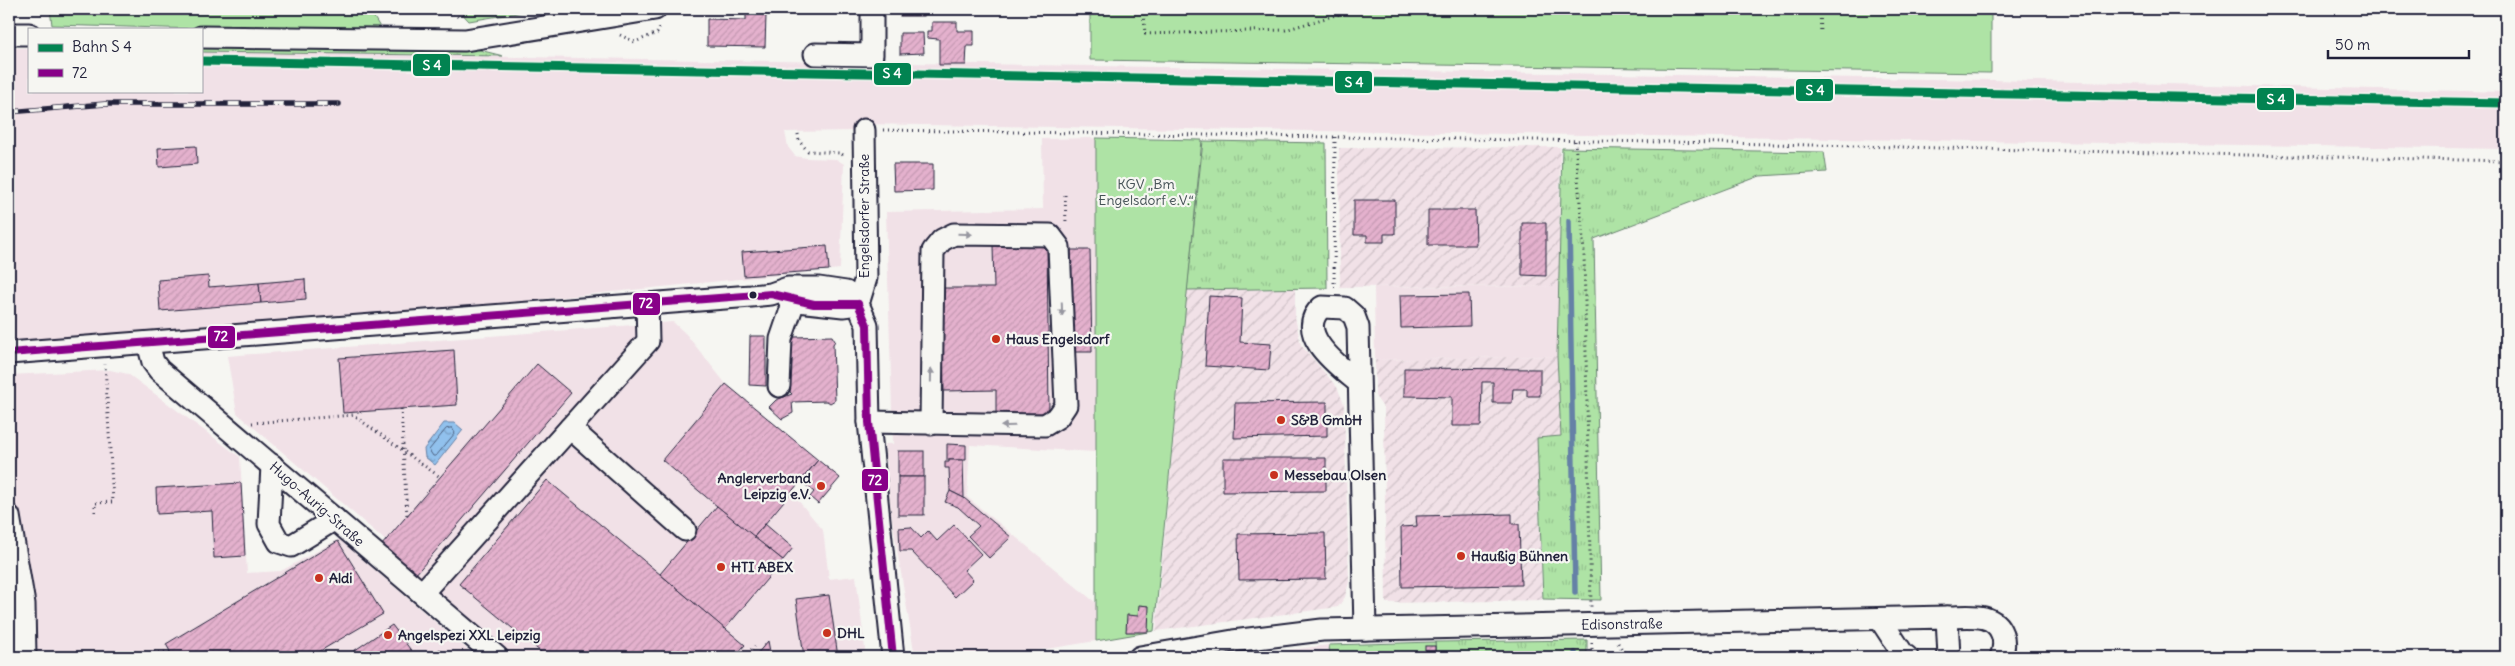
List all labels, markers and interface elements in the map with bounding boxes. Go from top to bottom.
legend [28,28,202,92]
scale bar [2328,28,2469,60]
text: 50 m [2335,35,2370,54]
text: Bahn S 4 [72,37,132,56]
line badge: S 4 [412,53,451,77]
text: S 4 [422,56,442,74]
line badge: S 4 [873,62,912,86]
text: 72 [72,63,88,82]
text: S 4 [882,64,902,82]
line badge: S 4 [1334,70,1373,94]
text: S 4 [1344,73,1364,91]
line badge: S 4 [1795,78,1834,102]
text: S 4 [1805,81,1825,99]
line badge: S 4 [2256,87,2295,111]
text: S 4 [2266,90,2286,108]
street label: Engelsdorfer Straße [855,154,873,278]
park label: KGV „Bm Engelsdorf e.V.“ [1098,175,1194,209]
one-way arrow [957,231,973,239]
unlabelled marker [748,290,758,300]
line badge: 72 [632,292,661,316]
text: 72 [639,294,654,312]
one-way arrow [1058,301,1066,317]
line badge: 72 [207,325,236,349]
text: 72 [214,327,229,345]
place label: Haus Engelsdorf [1006,330,1111,348]
marker: Haus Engelsdorf [990,333,1002,345]
one-way arrow [928,367,936,383]
place label: S&B GmbH [1291,411,1362,429]
marker: S&B GmbH [1275,414,1287,426]
one-way arrow [1000,422,1016,430]
street label: Hugo-Aurig-Straße [266,458,368,550]
place label: Messebau Olsen [1284,466,1386,484]
line badge: 72 [861,468,889,492]
place label: Anglerverband Leipzig e.V. [718,469,812,503]
marker: Messebau Olsen [1268,469,1280,481]
text: 72 [868,471,883,489]
marker: Anglerverband Leipzig e.V. [815,480,827,492]
place label: Haußig Bühnen [1471,547,1568,565]
marker: Haußig Bühnen [1455,550,1467,562]
place label: HTI ABEX [731,558,793,576]
marker: HTI ABEX [715,561,727,573]
place label: Aldi [329,569,353,587]
marker: Aldi [313,572,325,584]
street label: Edisonstraße [1581,614,1663,634]
place label: DHL [837,624,865,642]
place label: Angelspezi XXL Leipzig [398,626,541,644]
marker: DHL [821,627,833,639]
marker: Angelspezi XXL Leipzig [382,629,394,641]

